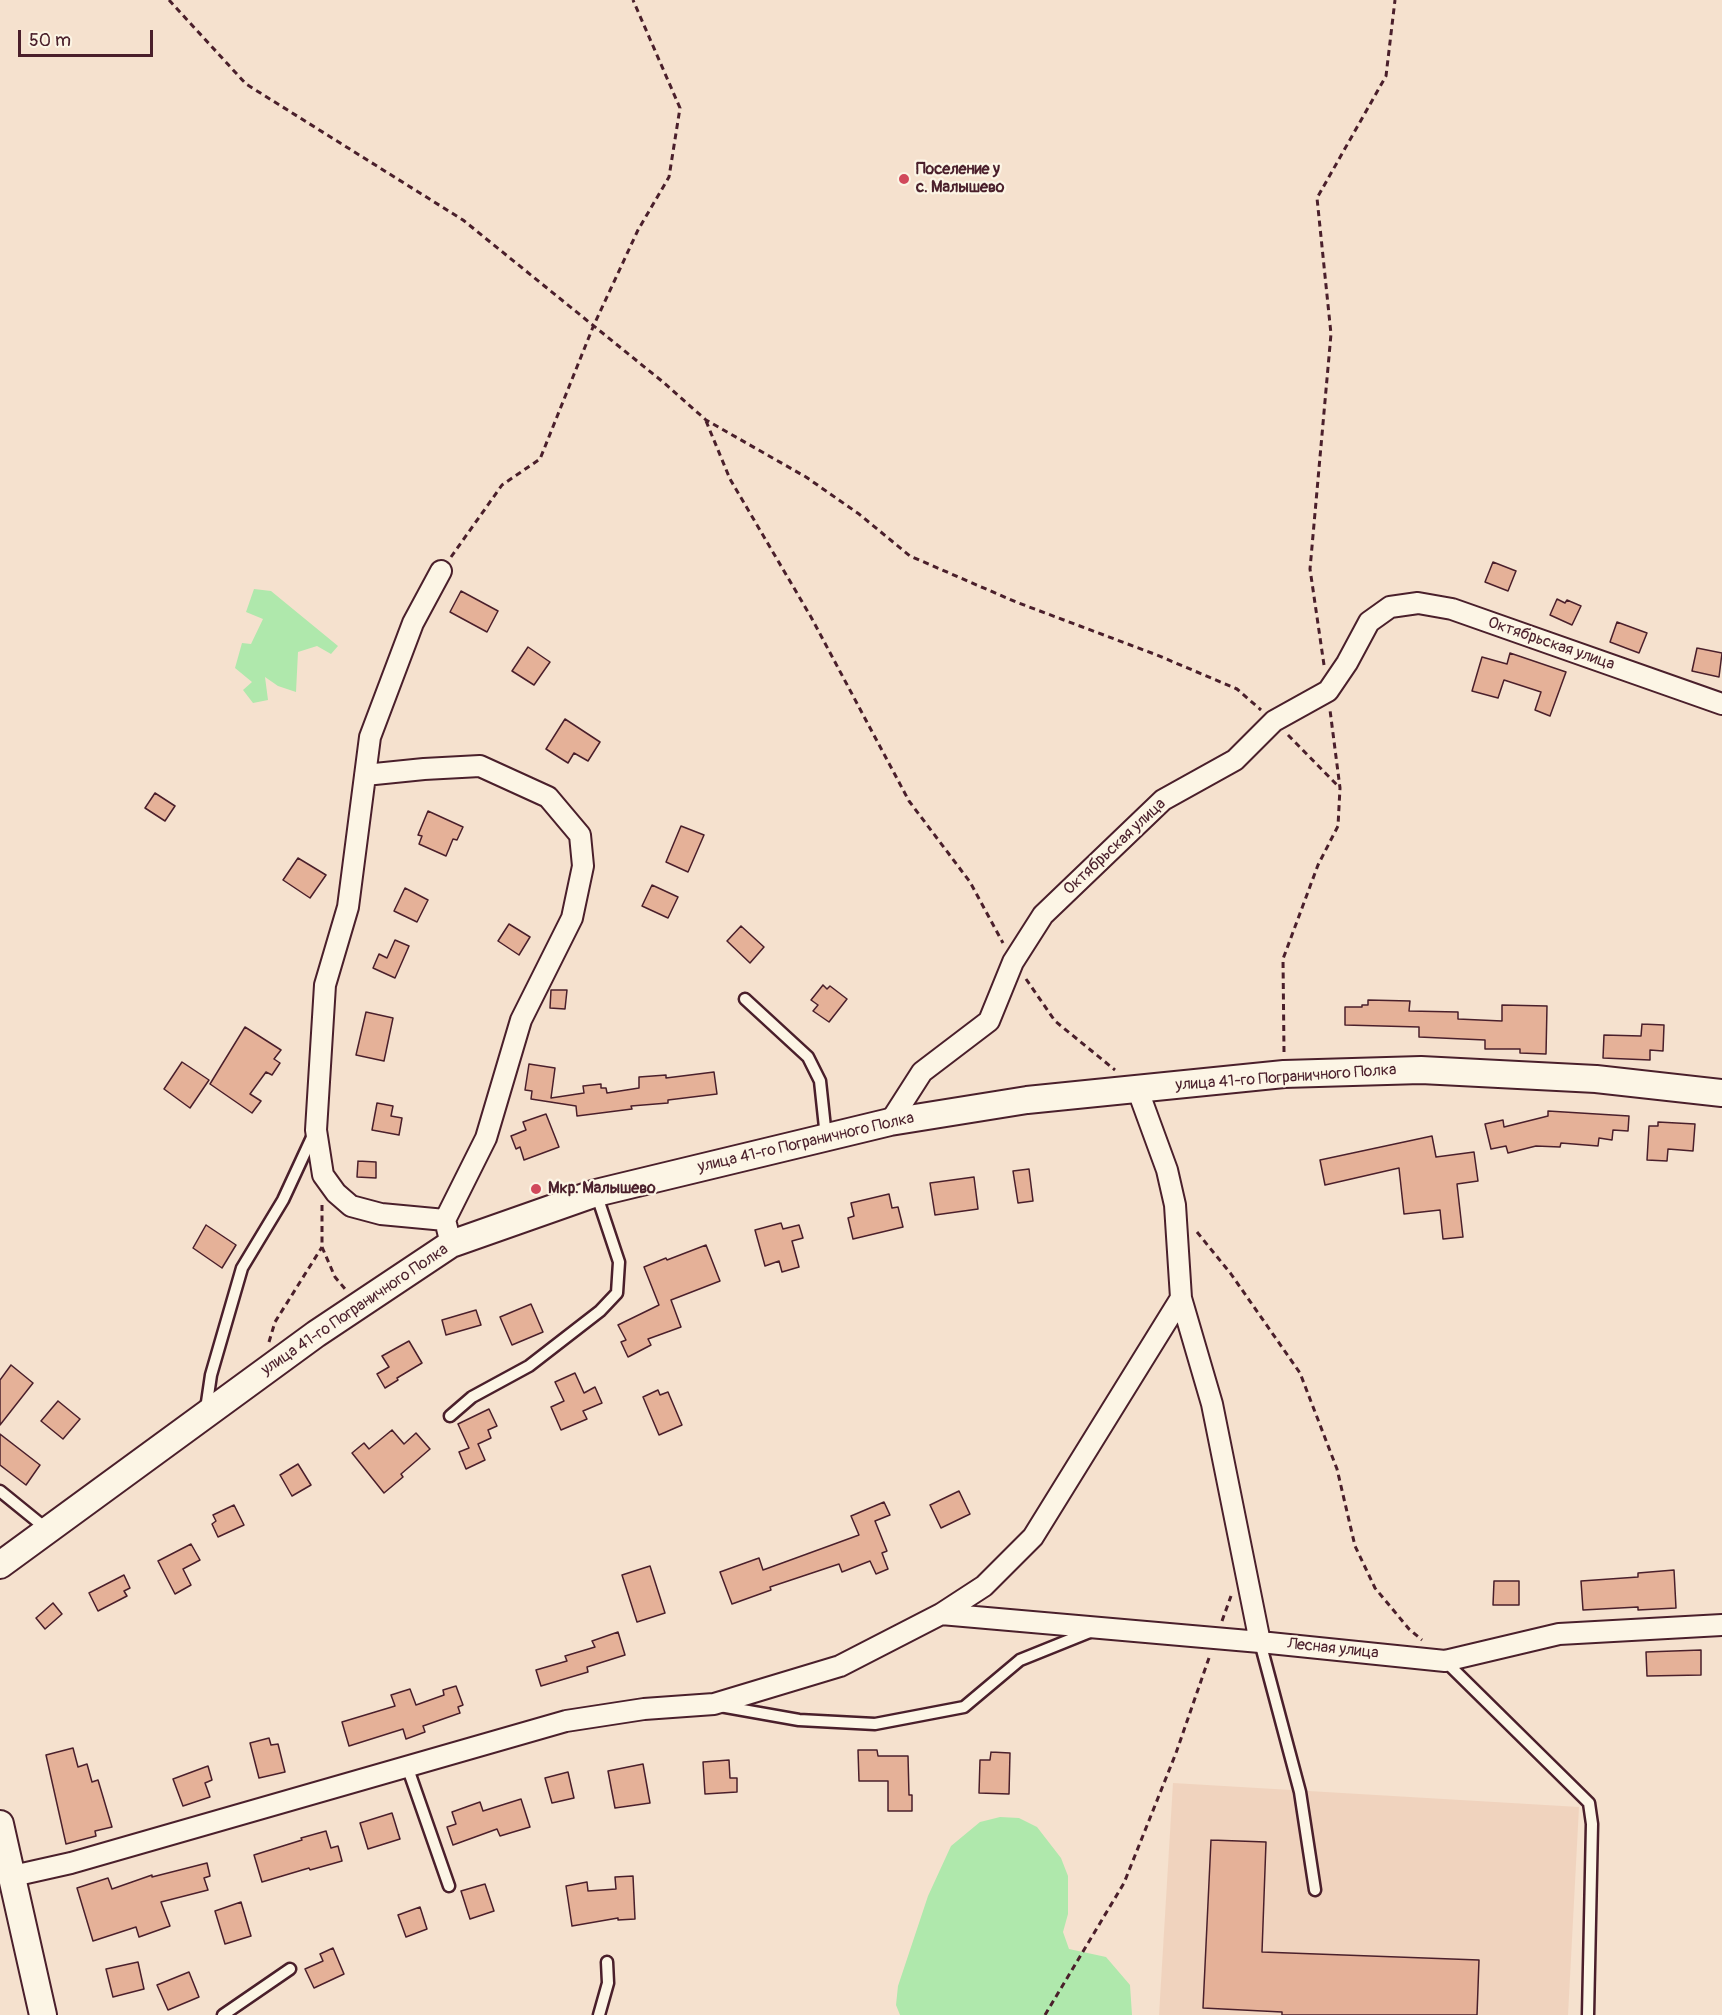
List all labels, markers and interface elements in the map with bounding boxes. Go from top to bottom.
scale bar [21,18,156,56]
text: 50 m [29,29,71,52]
place label: Поселение у с. Малышево [916,160,1004,198]
marker: Поселение у с. Малышево [897,172,911,186]
street label: Октябрьская улица [1485,613,1617,675]
street label: Октябрьская улица [1060,795,1170,899]
street label: улица 41-го Пограничного Полка [1175,1061,1397,1095]
street label: улица 41-го Пограничного Полка [696,1109,916,1177]
place label: Мкр. Малышево [548,1179,656,1199]
marker: Мкр. Малышево [529,1182,543,1196]
street label: улица 41-го Пограничного Полка [258,1240,452,1380]
street label: Лесная улица [1286,1635,1380,1663]

